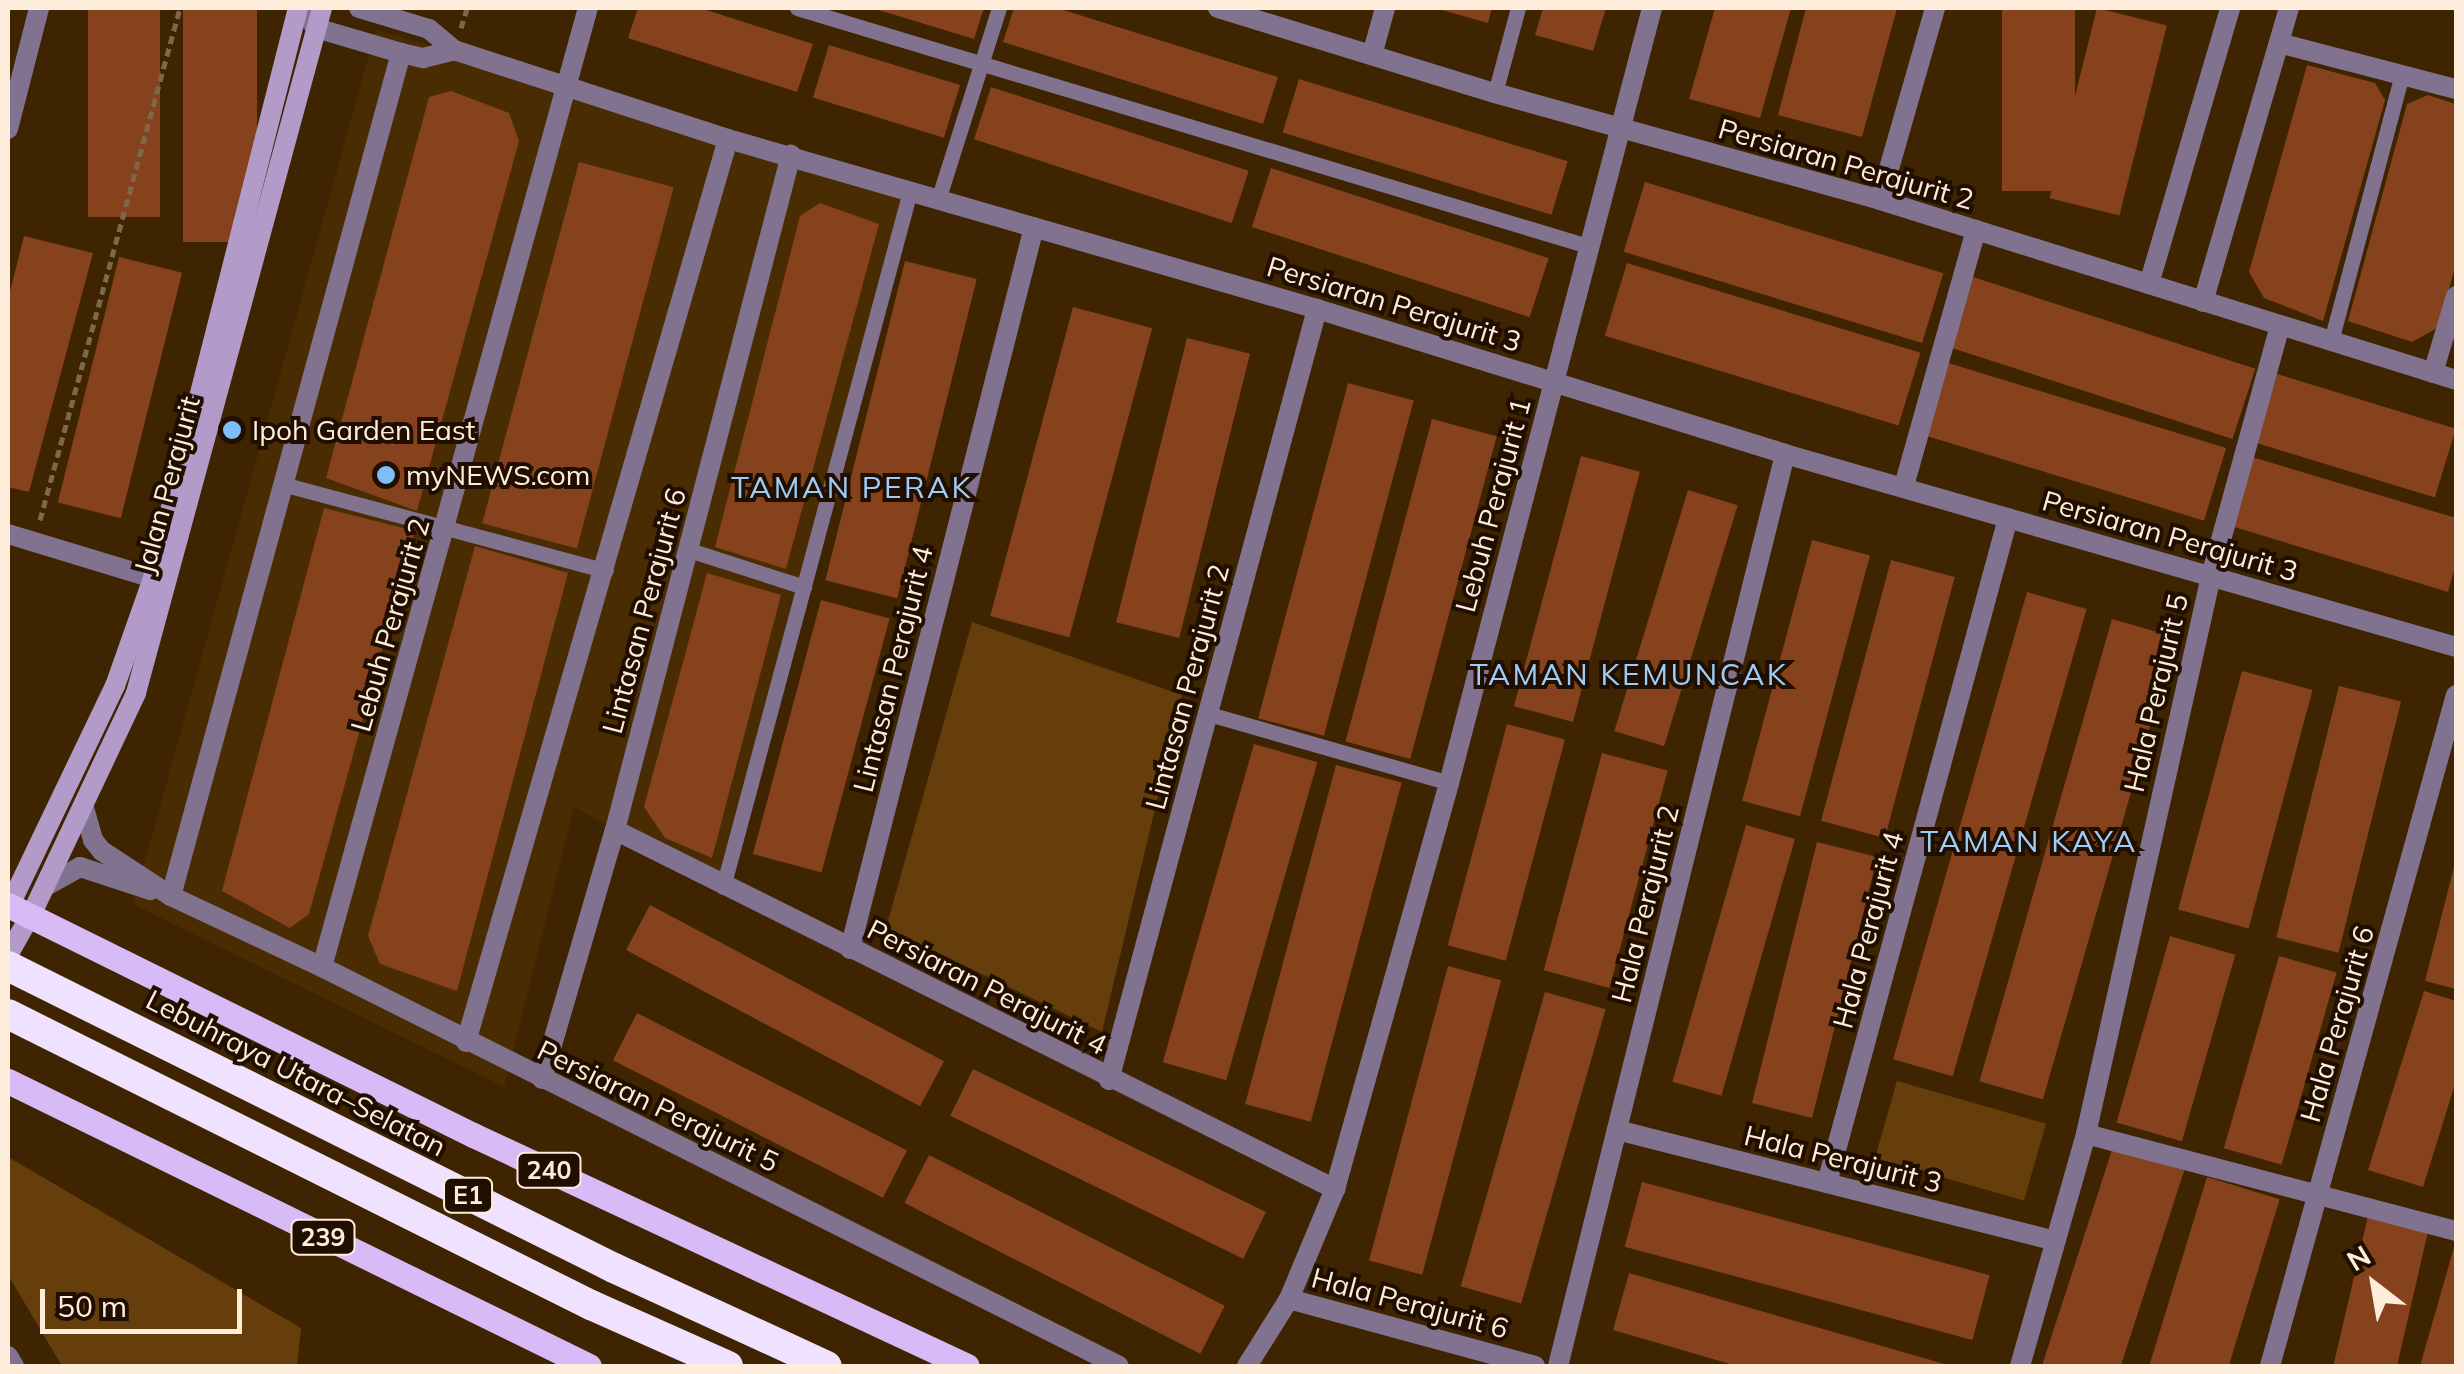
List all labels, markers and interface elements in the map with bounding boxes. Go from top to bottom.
street label: Persiaran Perajurit 2 [1714,111,1978,217]
street label: Persiaran Perajurit 3 [1263,249,1525,359]
street label: Jalan Perajurit [127,393,207,577]
street label: Lebuh Perajurit 1 [1448,394,1538,616]
place label: Ipoh Garden East [252,413,475,447]
marker: Ipoh Garden East [221,419,243,441]
place label: myNEWS.com [406,458,590,492]
marker: myNEWS.com [375,464,397,486]
district label: TAMAN PERAK [731,469,973,505]
street label: Persiaran Perajurit 3 [2038,483,2302,589]
street label: Lintasan Perajurit 6 [595,485,693,737]
street label: Lebuh Perajurit 2 [343,515,437,735]
street label: Lintasan Perajurit 4 [846,542,940,796]
street label: Lintasan Perajurit 2 [1138,561,1236,813]
street label: Hala Perajurit 5 [2117,591,2195,795]
district label: TAMAN KEMUNCAK [1470,656,1788,692]
street label: Hala Perajurit 2 [1604,802,1686,1006]
district label: TAMAN KAYA [1920,823,2138,859]
street label: Hala Perajurit 4 [1826,828,1910,1032]
street label: Persiaran Perajurit 4 [862,912,1112,1062]
street label: Hala Perajurit 6 [2293,922,2381,1126]
street label: Lebuhraya Utara–Selatan [141,983,451,1163]
street label: Persiaran Perajurit 5 [532,1033,784,1179]
street label: Hala Perajurit 3 [1741,1118,1945,1200]
road number: 240 [516,1150,582,1190]
road number: E1 [443,1175,493,1215]
road number: 239 [290,1217,356,1257]
north arrow [2324,1234,2424,1334]
text: N [2340,1237,2376,1278]
street label: Hala Perajurit 6 [1308,1261,1512,1345]
scale bar [45,1269,248,1331]
text: 50 m [57,1287,127,1325]

